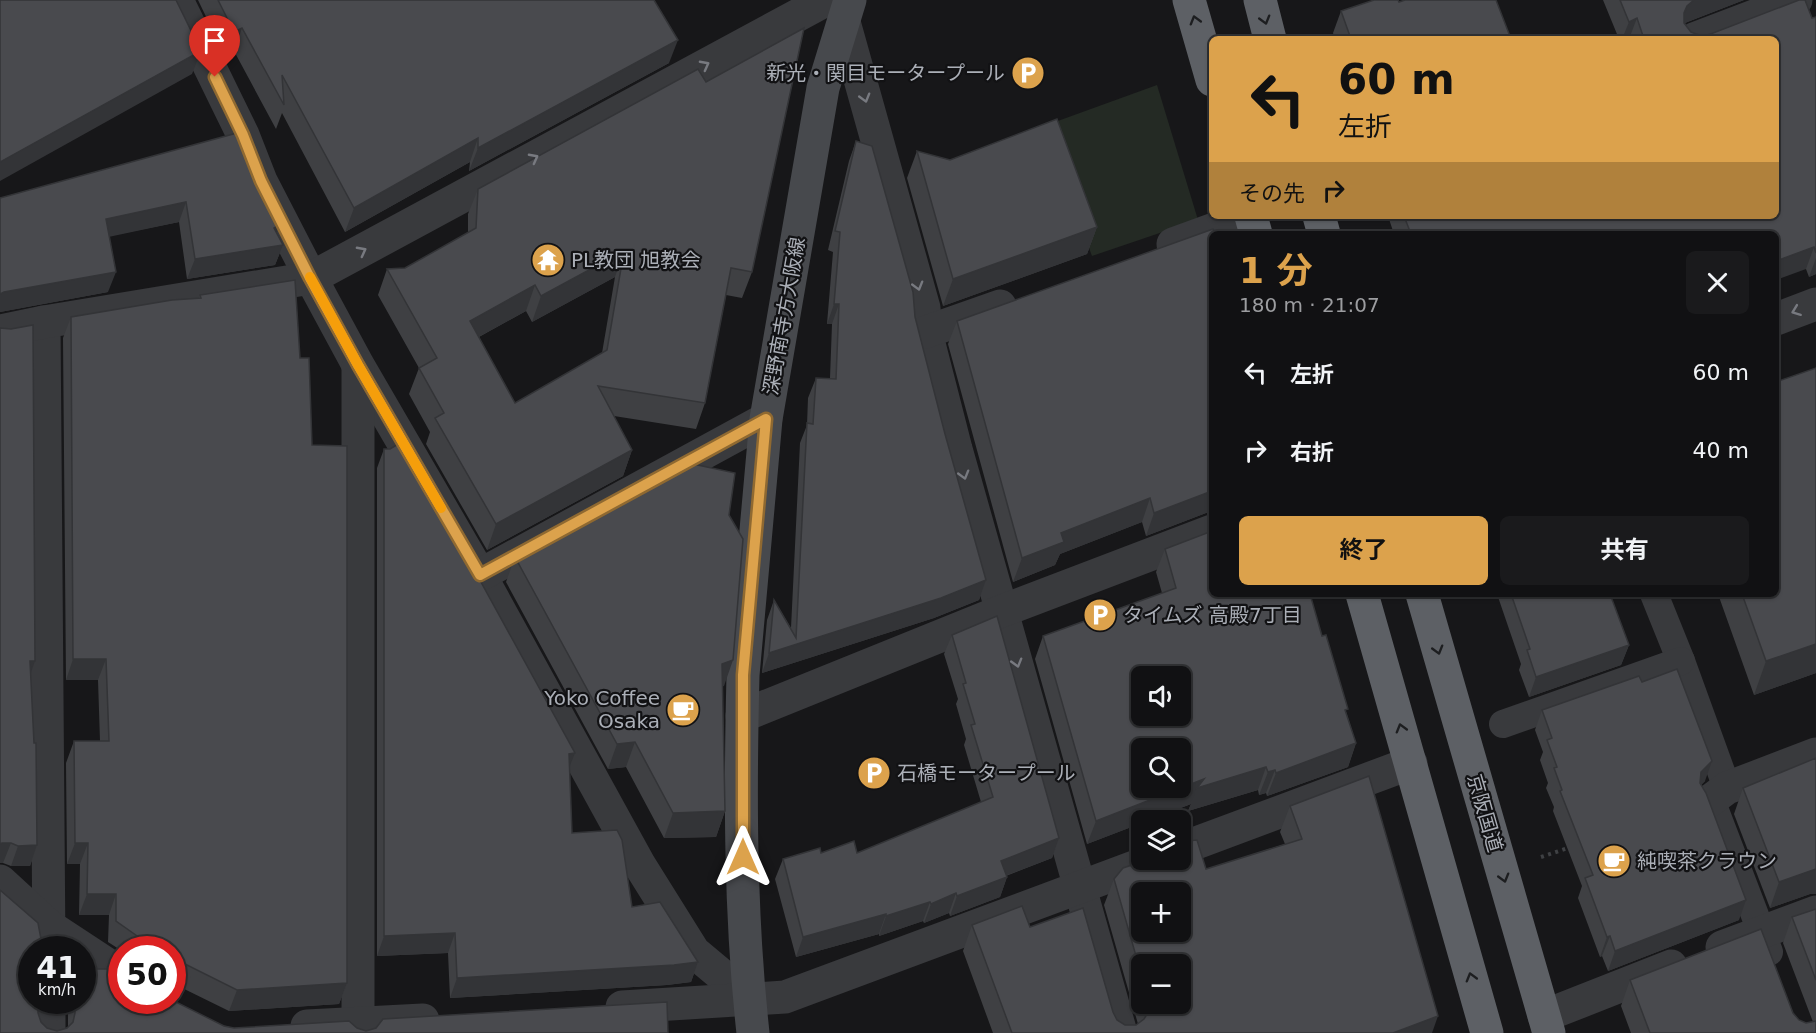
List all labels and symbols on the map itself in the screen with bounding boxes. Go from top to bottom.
one-way arrow [1258,14,1270,24]
pin [189,15,240,77]
one-way arrow [1190,15,1202,26]
parking icon: 新光・関目モータープール [1010,55,1046,91]
one-way arrow [699,61,709,72]
place label: 新光・関目モータープール [766,61,1005,85]
one-way arrow [858,92,870,103]
one-way arrow [527,154,538,165]
street label: 深野南寺方大阪線 [758,235,810,397]
temple icon: PL教団 旭教会 [530,242,566,278]
one-way arrow [356,247,366,258]
place label: PL教団 旭教会 [571,248,701,272]
one-way arrow [911,280,923,291]
one-way arrow [1791,304,1802,317]
one-way arrow [957,469,969,480]
parking icon: タイムズ 高殿7丁目 [1082,597,1118,633]
place label: タイムズ 高殿7丁目 [1123,603,1302,627]
one-way arrow [1431,644,1443,655]
one-way arrow [1010,657,1022,668]
place label: Yoko Coffee Osaka [543,686,660,733]
cafe icon: Yoko Coffee Osaka [665,692,701,728]
one-way arrow [1396,724,1408,734]
parking icon: 石橋モータープール [856,755,892,791]
place label: 石橋モータープール [897,761,1076,785]
street label: 京阪国道 [1462,771,1508,855]
position arrow [711,825,775,889]
cafe icon: 純喫茶クラウン [1596,843,1632,879]
place label: 純喫茶クラウン [1637,849,1777,873]
one-way arrow [1497,872,1509,883]
speed limit sign: 50 [108,936,186,1014]
one-way arrow [1466,972,1479,982]

